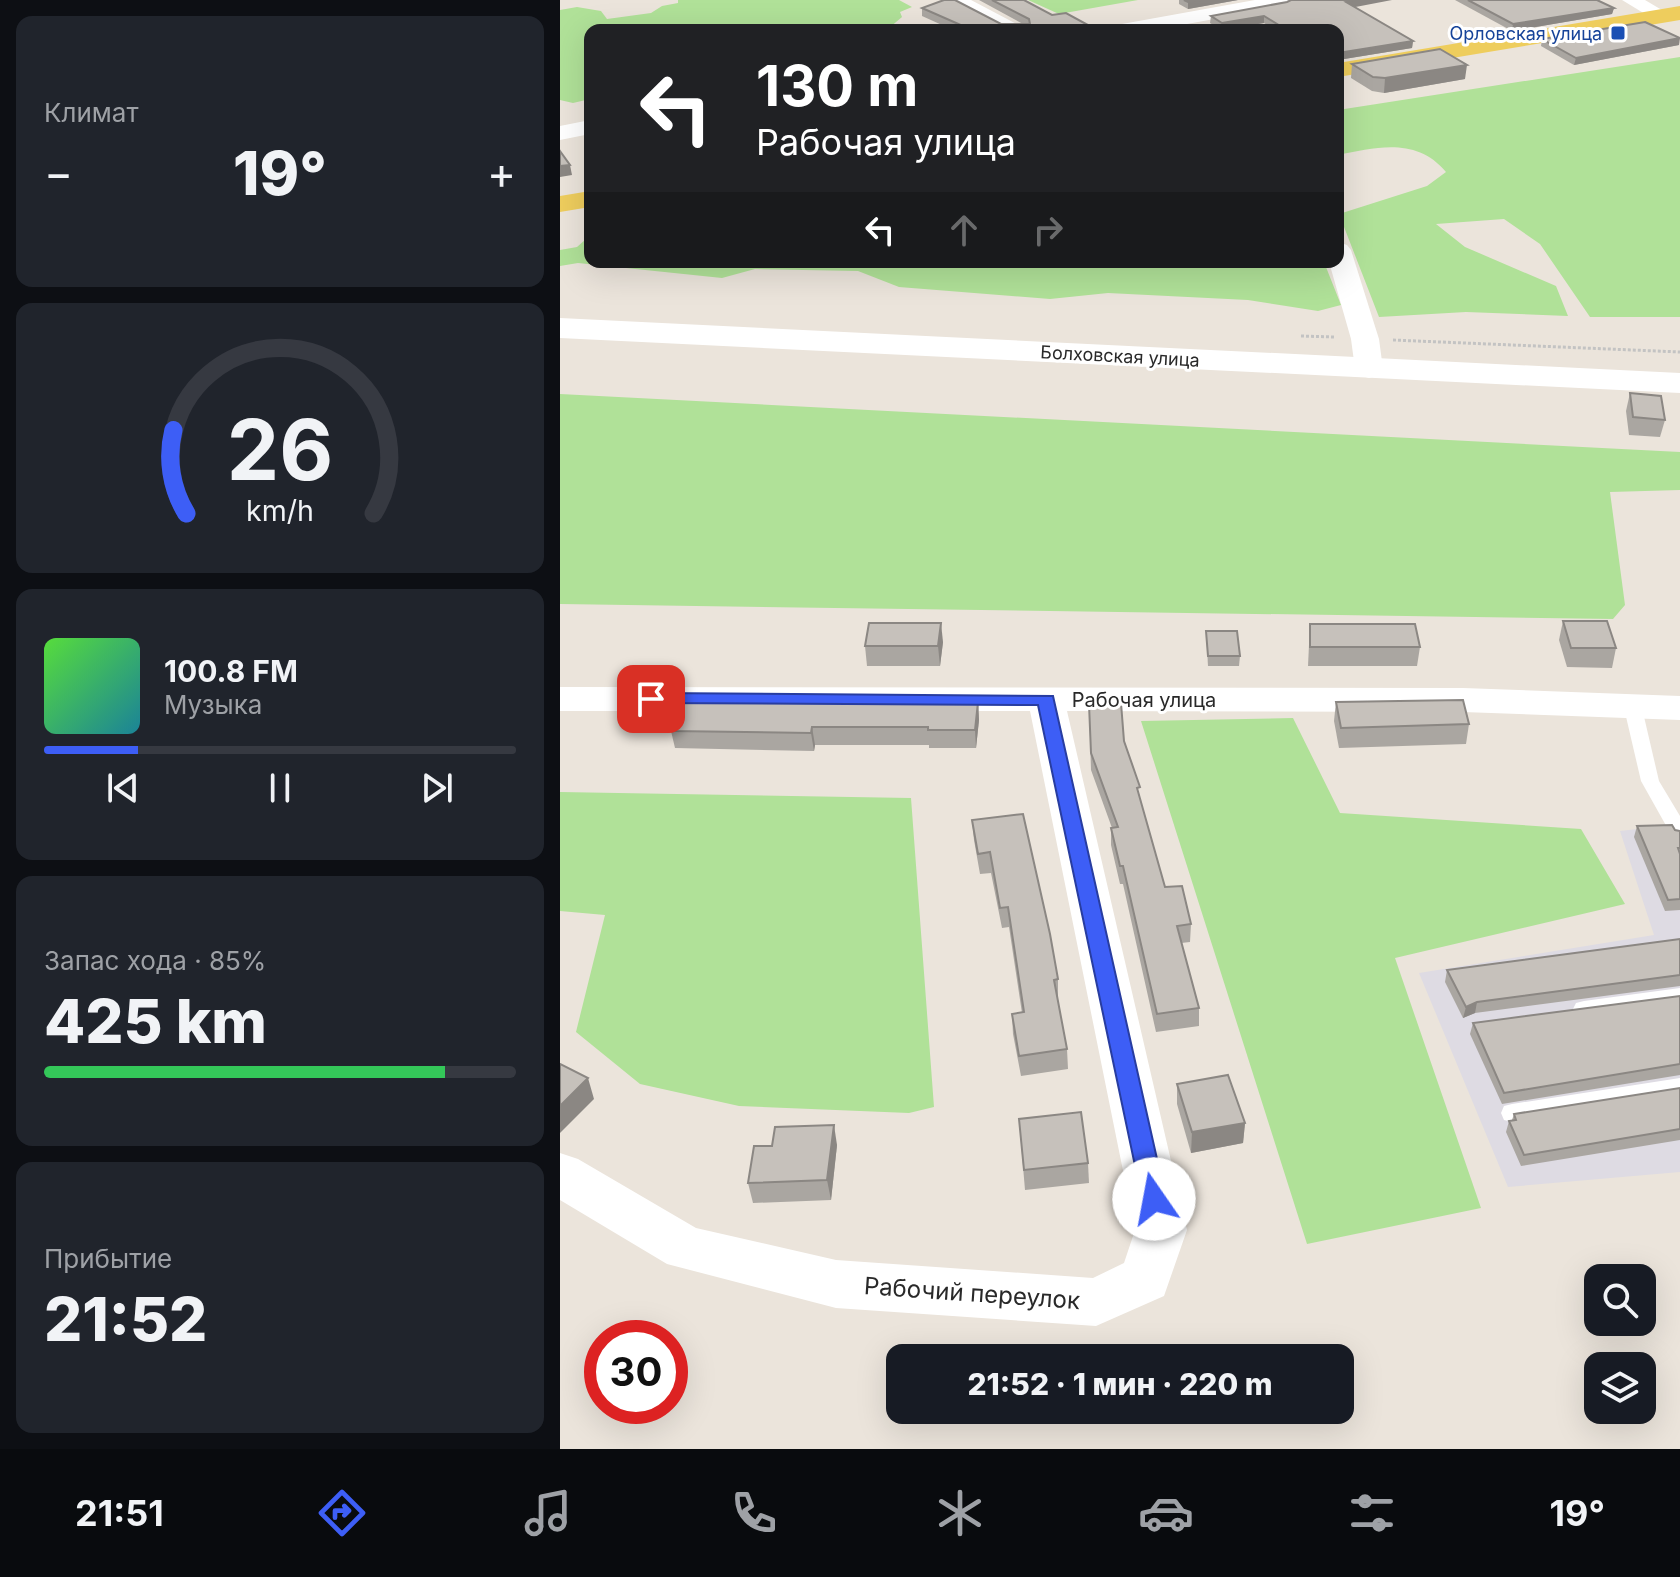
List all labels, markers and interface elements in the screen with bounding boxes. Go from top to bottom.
place label: Орловская улица [1450,23,1602,44]
marker: Орловская улица [1609,24,1627,42]
text: 130 m [756,52,918,120]
icon: left [624,56,728,160]
text: Климат [44,97,139,128]
text: Рабочая улица [756,120,1016,164]
text: 19° [233,137,327,209]
text: − [44,146,73,200]
text: + [487,146,516,200]
icon: left [858,208,902,252]
icon: ahead [942,208,986,252]
icon: right [1026,208,1070,252]
street label: Болховская улица [1040,341,1200,371]
text: 26 [227,398,333,499]
text: km/h [246,493,314,528]
text: 100.8 FM [164,653,298,689]
pin [617,665,685,733]
icon: arrive [629,677,673,721]
street label: Рабочая улица [1072,688,1216,712]
text: Музыка [164,689,262,720]
icon: previous [101,766,145,810]
icon: pause [258,766,302,810]
icon: next [415,766,459,810]
text: Запас хода · 85% [44,945,266,976]
text: 425 km [44,985,267,1057]
position arrow [1112,1157,1196,1241]
text: Прибытие [44,1243,172,1274]
map controls [1584,1264,1656,1424]
button: search [1584,1264,1656,1336]
street label: Рабочий переулок [863,1271,1081,1315]
text: 21:52 [44,1283,207,1355]
speed limit sign: 30 [584,1320,688,1424]
button: layers [1584,1352,1656,1424]
text: 21:52 · 1 мин · 220 m [967,1366,1273,1402]
icon: directions [314,1485,370,1541]
icon: music [520,1485,576,1541]
icon: phone [726,1485,782,1541]
icon: climate [932,1485,988,1541]
icon: car [1138,1485,1194,1541]
icon: filters [1344,1485,1400,1541]
text: 21:51 [75,1491,164,1535]
text: 19° [1550,1491,1605,1535]

